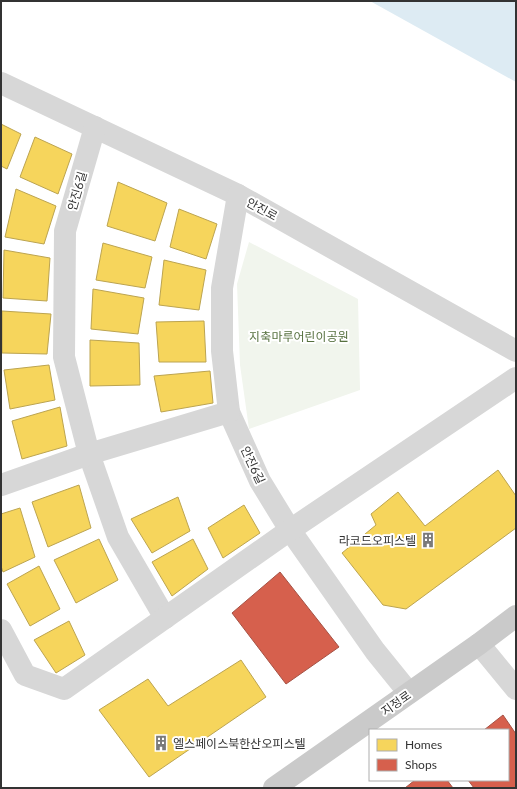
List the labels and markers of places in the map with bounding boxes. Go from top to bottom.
building icon: 라코드오피스텔 [419,531,437,549]
place label: 라코드오피스텔 [339,533,416,548]
building icon: 엘스페이스북한산오피스텔 [152,734,170,752]
place label: 엘스페이스북한산오피스텔 [173,736,305,751]

